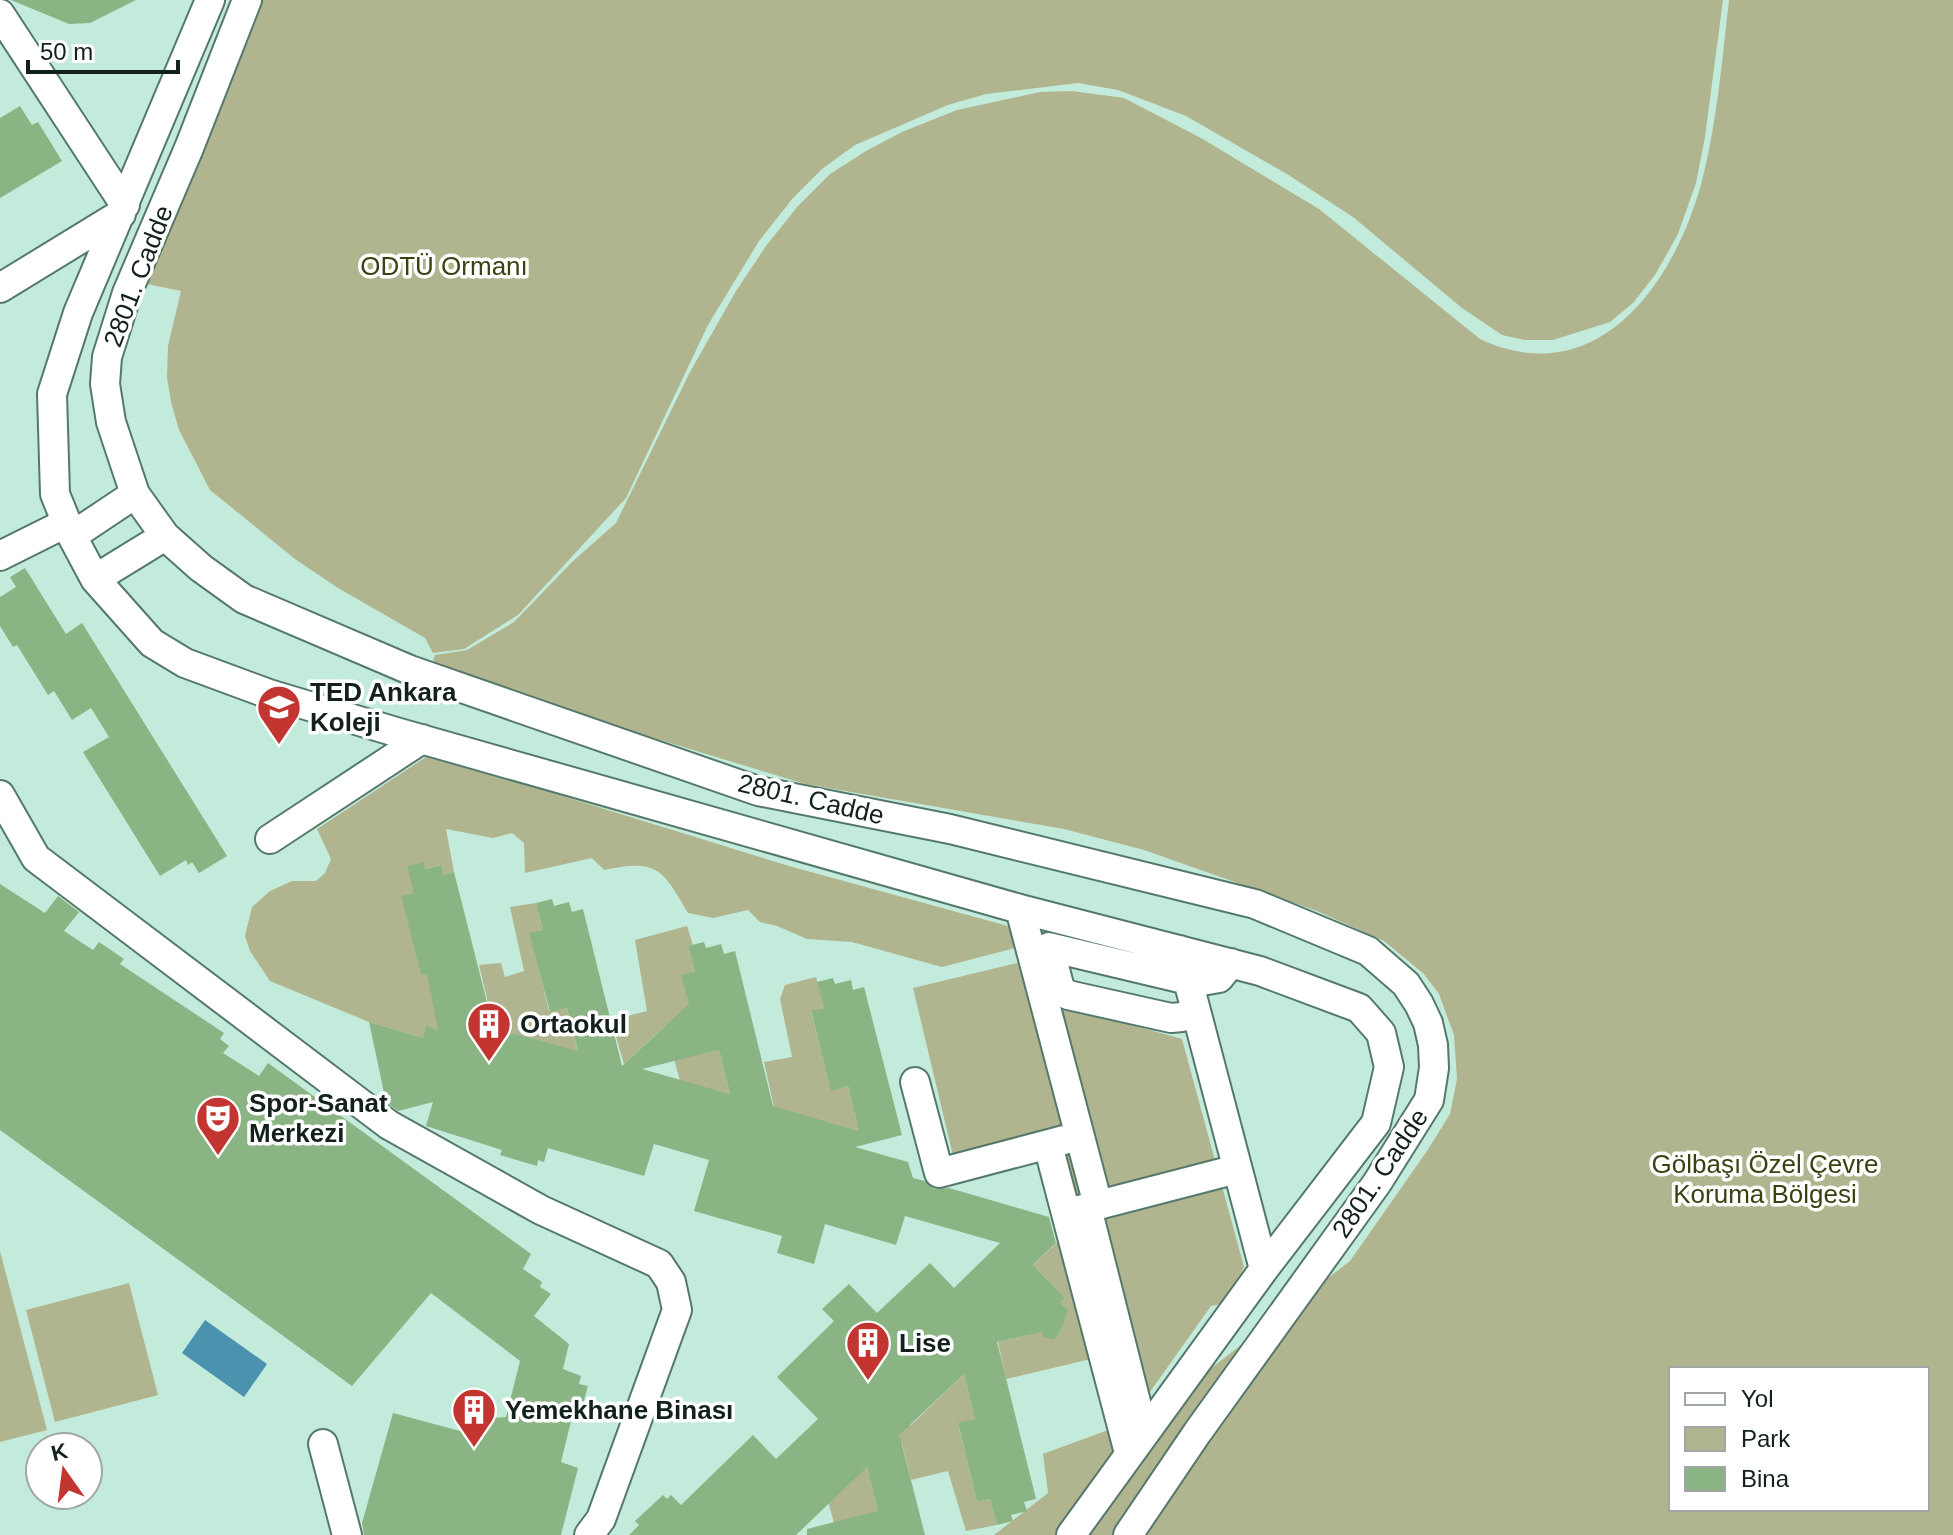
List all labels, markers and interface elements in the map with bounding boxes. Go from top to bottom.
scale bar [28,24,178,74]
text: 50 m [40,38,93,65]
street label: 2801. Cadde [97,201,179,351]
park label: ODTÜ Ormanı [360,251,528,281]
place label: TED Ankara Koleji [310,677,457,737]
school or university icon: TED Ankara Koleji [255,683,303,746]
street label: 2801. Cadde [735,768,887,830]
building icon: Ortaokul [465,1000,513,1063]
place label: Ortaokul [520,1009,627,1039]
place label: Spor-Sanat Merkezi [249,1088,388,1148]
theatre icon: Spor-Sanat Merkezi [194,1094,242,1157]
street label: 2801. Cadde [1326,1103,1434,1243]
park label: Gölbaşı Özel Çevre Koruma Bölgesi [1652,1149,1878,1209]
building icon: Lise [844,1319,892,1382]
place label: Lise [899,1328,951,1358]
legend [1669,1367,1929,1511]
text: Yol [1741,1385,1773,1412]
building icon: Yemekhane Binası [450,1386,498,1449]
place label: Yemekhane Binası [505,1395,733,1425]
text: Park [1741,1425,1791,1452]
north arrow [24,1431,104,1511]
text: K [49,1438,70,1466]
text: Bina [1741,1465,1790,1492]

